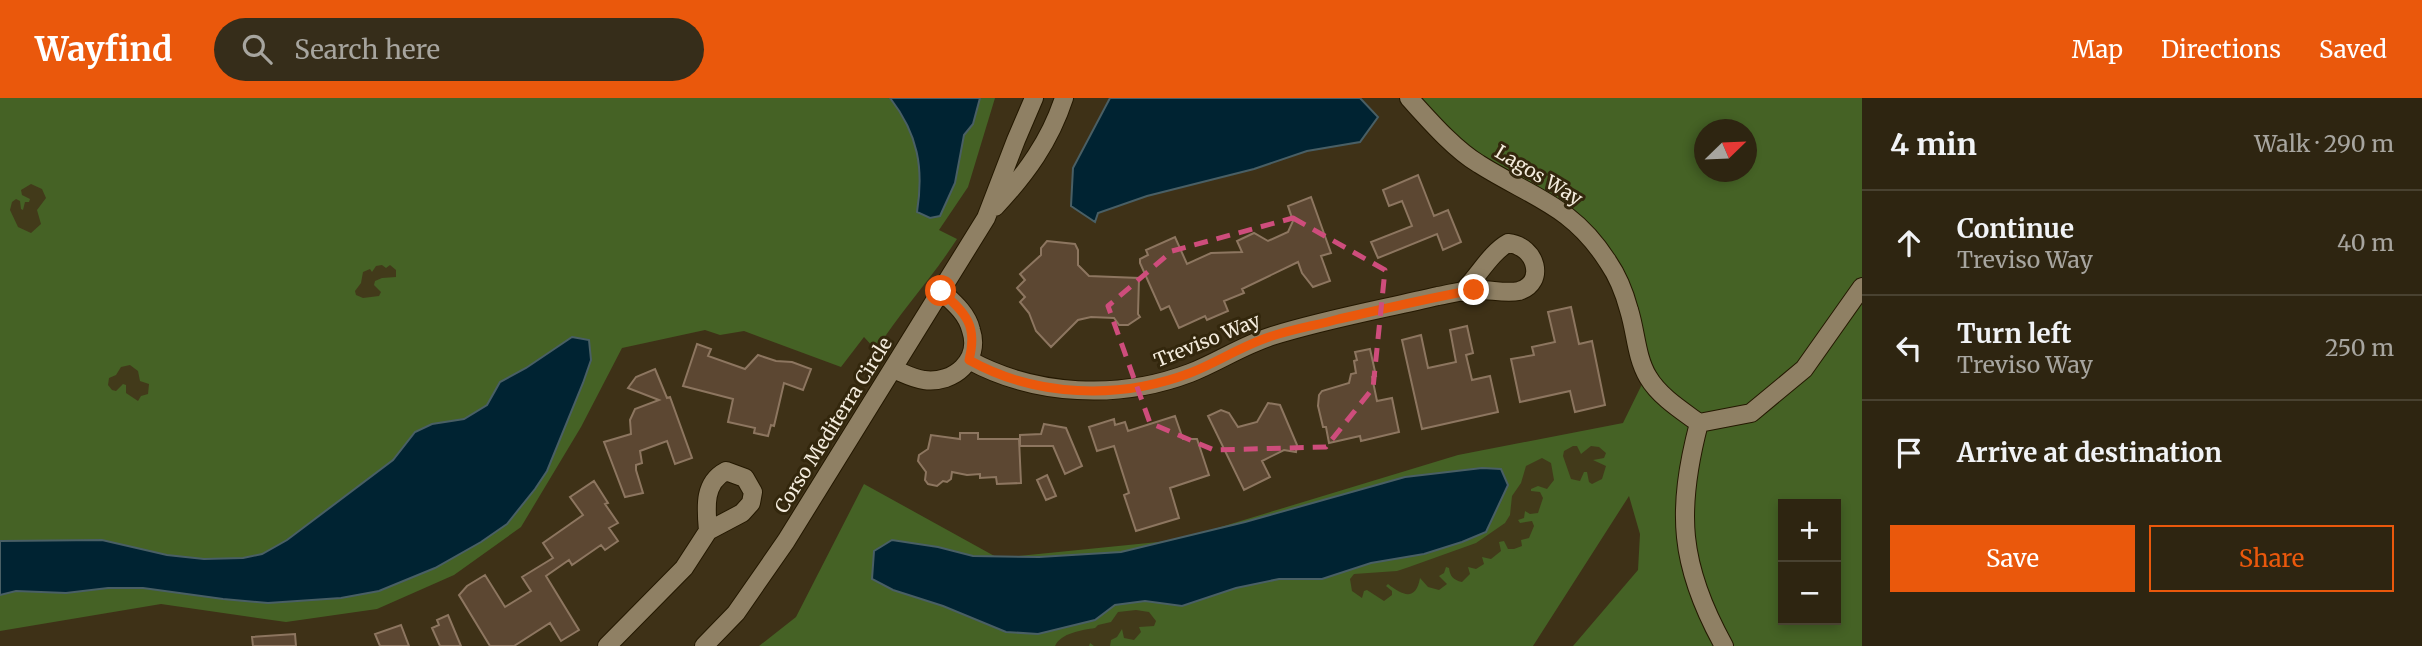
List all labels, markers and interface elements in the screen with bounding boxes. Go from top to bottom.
search box [214,18,704,81]
text: Wayfind [35,29,172,70]
icon: search [238,30,276,68]
text: Search here [294,33,440,66]
text: Map [2072,34,2123,65]
text: Directions [2161,34,2281,65]
text: Saved [2319,34,2387,65]
north arrow [1694,119,1757,182]
text: 4 min [1890,125,1977,163]
text: Walk · 290 m [2254,129,2394,158]
street label: Lagos Way [1491,140,1587,210]
text: Continue [1957,212,2074,245]
icon: ahead [1890,224,1928,262]
text: 40 m [2337,228,2394,257]
text: Treviso Way [1957,245,2093,274]
route end [1458,274,1489,305]
route start [925,275,956,306]
street label: Treviso Way [1150,308,1264,372]
text: Turn left [1957,317,2071,350]
icon: left [1890,329,1928,367]
street label: Corso Mediterra Circle [769,333,897,517]
text: 250 m [2325,333,2394,362]
text: Treviso Way [1957,350,2093,379]
icon: arrive [1890,434,1928,472]
text: Arrive at destination [1957,436,2222,469]
map controls [1778,499,1841,625]
button: + [1778,499,1841,562]
button: Save [1890,525,2135,592]
button: Share [2149,525,2394,592]
button: − [1778,562,1841,625]

